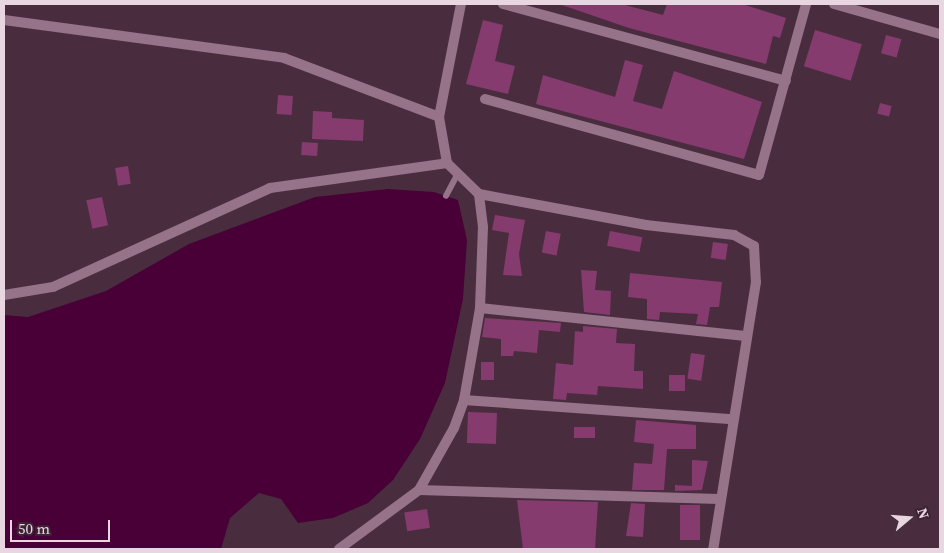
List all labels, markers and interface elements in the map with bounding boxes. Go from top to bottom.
north arrow [884,493,934,543]
text: N [912,505,934,521]
scale bar [12,510,112,542]
text: 50 m [18,518,50,539]

